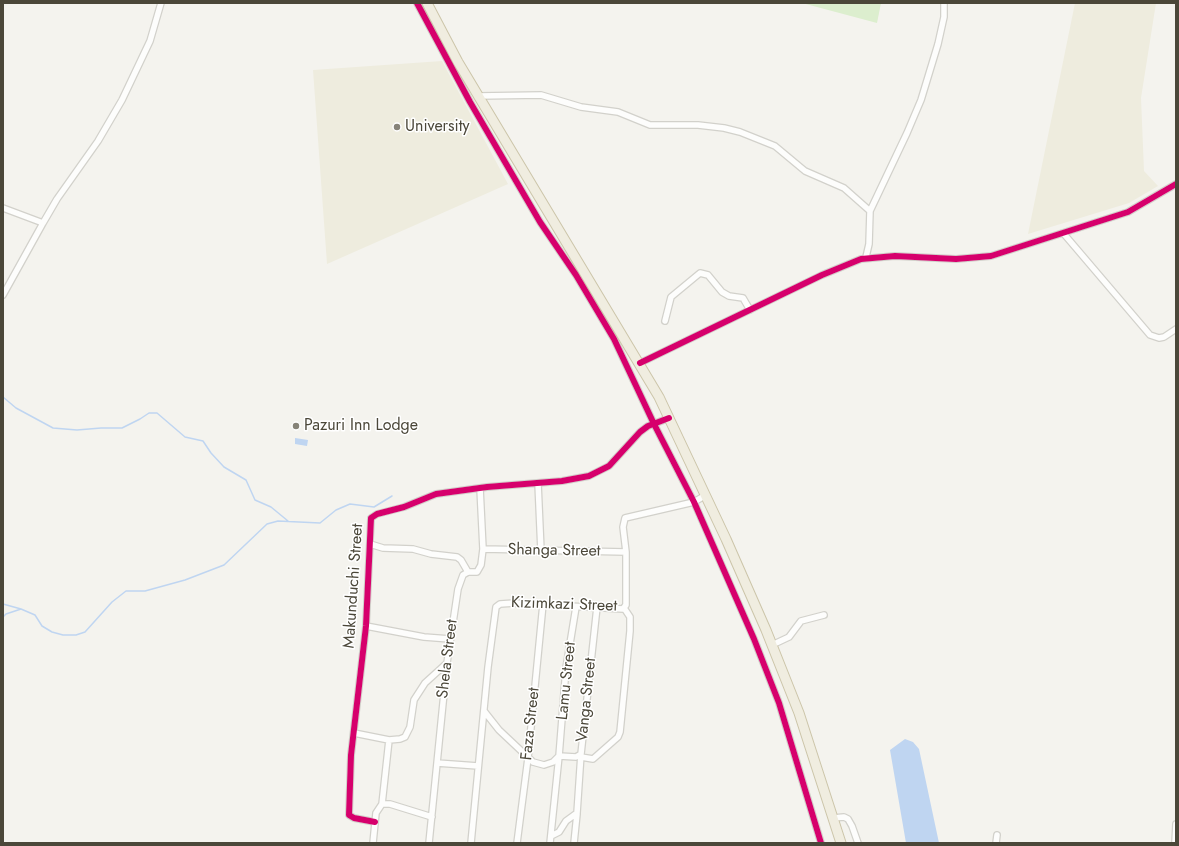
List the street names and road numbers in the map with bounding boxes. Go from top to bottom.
street label: Makunduchi Street [340,523,368,649]
street label: Shanga Street [507,541,601,561]
street label: Kizimkazi Street [510,594,618,616]
street label: Shela Street [434,618,462,700]
street label: Lamu Street [553,641,581,721]
street label: Vanga Street [573,657,601,743]
street label: Faza Street [518,687,544,761]

